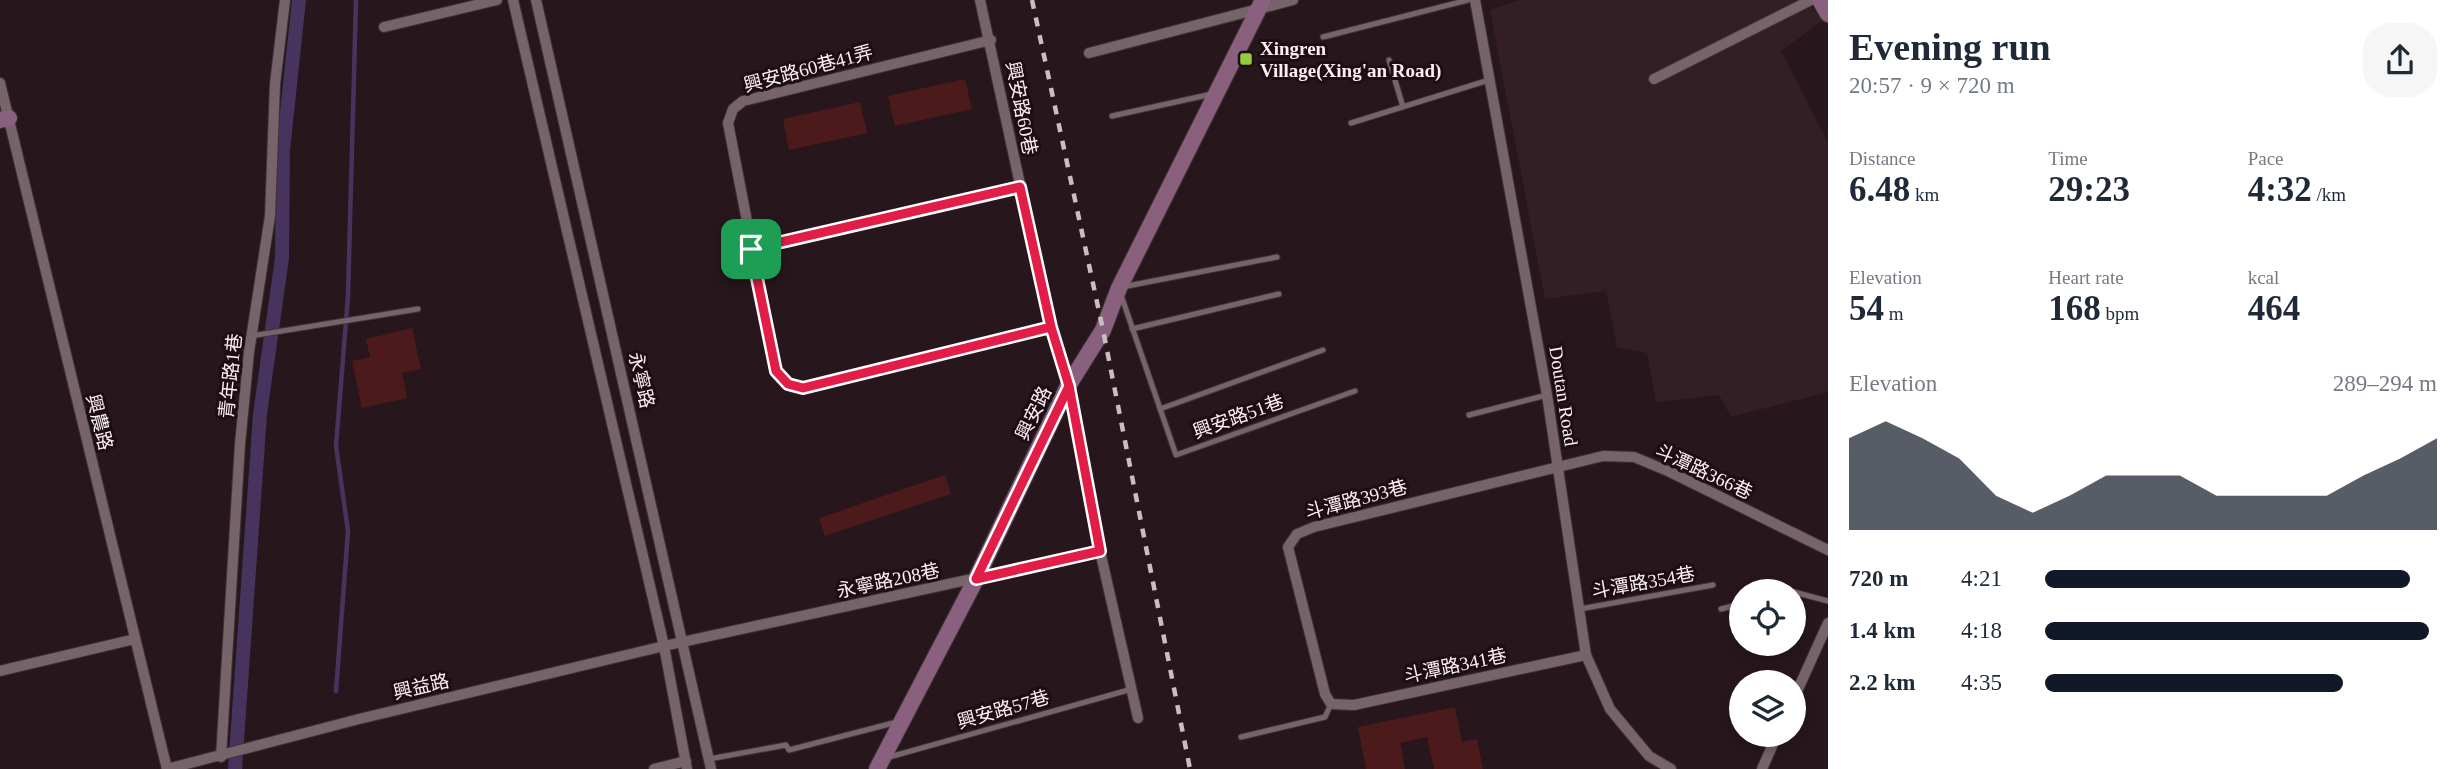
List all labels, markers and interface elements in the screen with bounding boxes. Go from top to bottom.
button: share [2363,23,2437,97]
text: Evening run [1849,26,2051,68]
place label: Xingren Village(Xing'an Road) [1260,38,1441,82]
street label: 興安路60巷41弄 [741,41,875,96]
marker: Xingren Village(Xing'an Road) [1238,51,1254,67]
street label: 興安路60巷 [1002,59,1041,157]
text: 20:57 · 9 × 720 m [1849,73,2015,98]
text: Distance [1849,148,1915,169]
text: Time [2048,148,2088,169]
text: Pace [2248,148,2284,169]
text: 6.48 [1849,170,1910,209]
text: 29:23 [2048,170,2130,209]
text: 4:32 [2248,170,2312,209]
text: km [1910,184,1939,205]
text: /km [2312,184,2346,205]
pin [721,219,781,279]
icon: arrive [732,230,770,268]
text: Elevation [1849,267,1922,288]
text: Heart rate [2048,267,2124,288]
text: kcal [2248,267,2279,288]
text: 54 [1849,289,1884,328]
text: 168 [2048,289,2101,328]
text: 464 [2248,289,2300,328]
text: m [1884,303,1904,324]
text: bpm [2101,303,2139,324]
street label: 青年路1巷 [216,332,245,420]
street label: Doutan Road [1545,345,1582,448]
street label: 永寧路 [625,350,658,410]
text: Elevation [1849,371,1937,396]
text: 289–294 m [2333,371,2437,396]
street label: 興安路 [1012,383,1055,443]
street label: 興安路51巷 [1190,390,1286,443]
street label: 興農路 [82,392,117,452]
street label: 斗潭路366巷 [1652,440,1756,503]
street label: 斗潭路393巷 [1303,476,1409,523]
street label: 永寧路208巷 [835,559,941,602]
street label: 斗潭路354巷 [1590,563,1696,602]
text: 720 m [1849,566,1908,591]
text: 4:21 [1961,566,2002,591]
map controls [1729,579,1806,747]
button: locate [1729,579,1806,656]
text: 1.4 km [1849,618,1915,643]
text: 4:18 [1961,618,2002,643]
street label: 斗潭路341巷 [1402,644,1508,687]
street label: 興益路 [391,670,451,703]
button: layers [1729,670,1806,747]
text: 2.2 km [1849,670,1915,695]
text: 4:35 [1961,670,2002,695]
street label: 興安路57巷 [955,686,1052,733]

